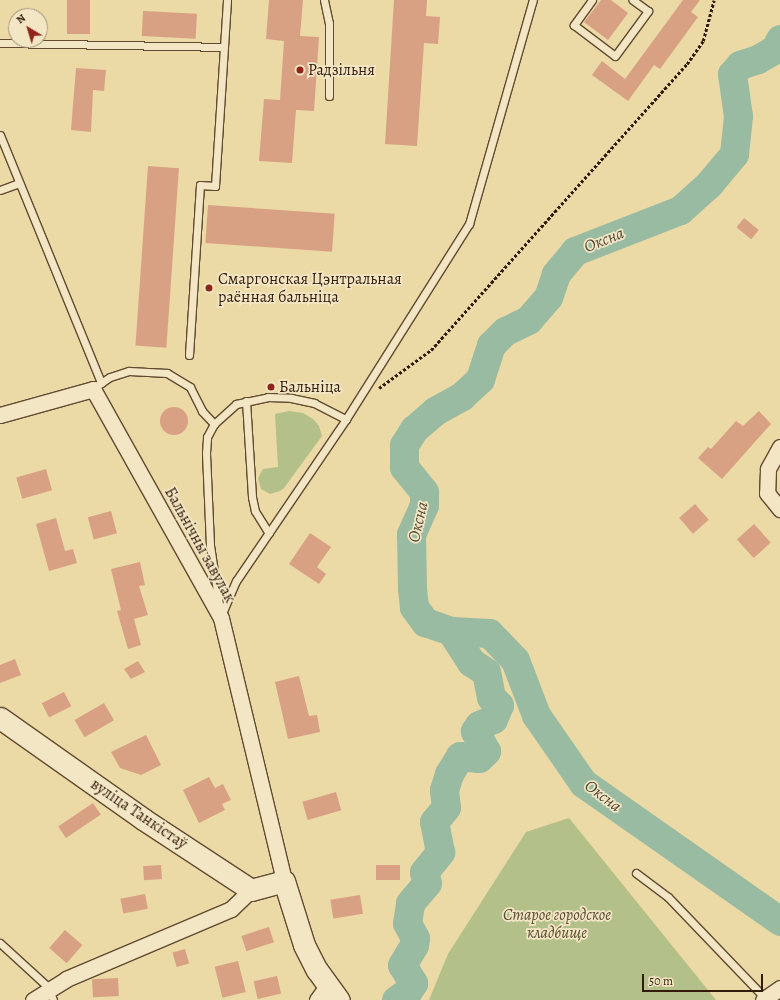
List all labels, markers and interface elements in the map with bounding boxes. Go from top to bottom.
north arrow [8,8,48,48]
text: N [13,11,29,27]
place label: Радзільня [308,60,375,80]
marker: Радзільня [295,65,305,75]
water label: Оксна [581,223,627,257]
place label: Смаргонская Цэнтральная раённая бальніца [218,269,402,307]
marker: Смаргонская Цэнтральная раённая бальніца [203,282,215,294]
place label: Бальніца [279,377,341,397]
marker: Бальніца [266,382,276,392]
street label: Бальнічны завулак [160,484,240,606]
water label: Оксна [403,500,433,544]
street label: вуліца Танкістаў [87,775,191,853]
water label: Оксна [580,775,626,817]
park label: Старое городское кладбище [503,905,611,943]
scale bar [644,966,765,992]
text: 50 m [649,973,673,989]

